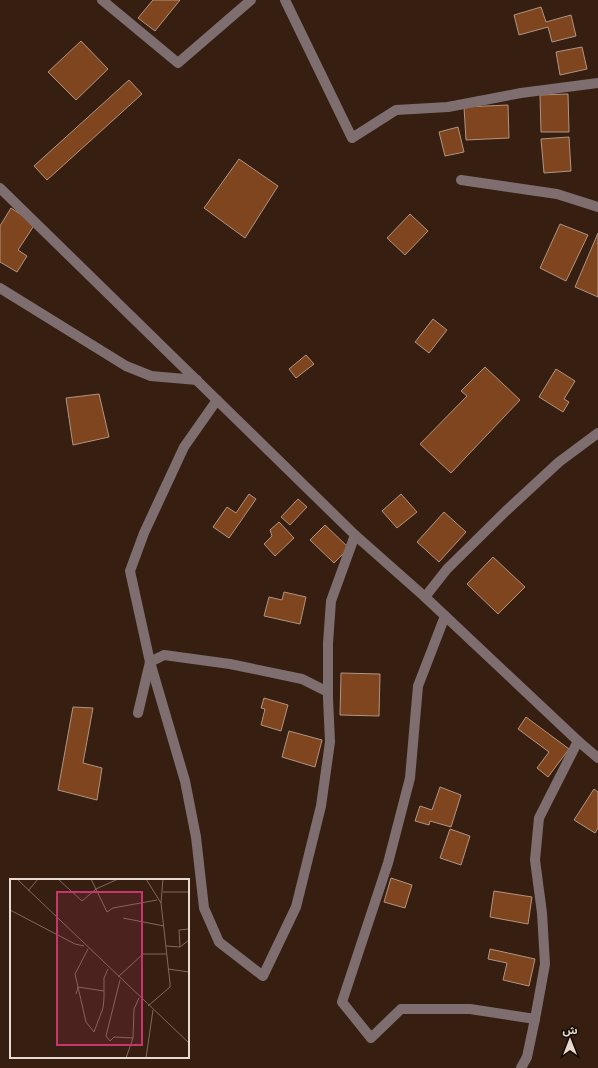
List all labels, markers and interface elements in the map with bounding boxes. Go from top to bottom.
inset map [10,879,189,1058]
north arrow [550,1020,590,1060]
text: ش [562,1023,578,1037]

